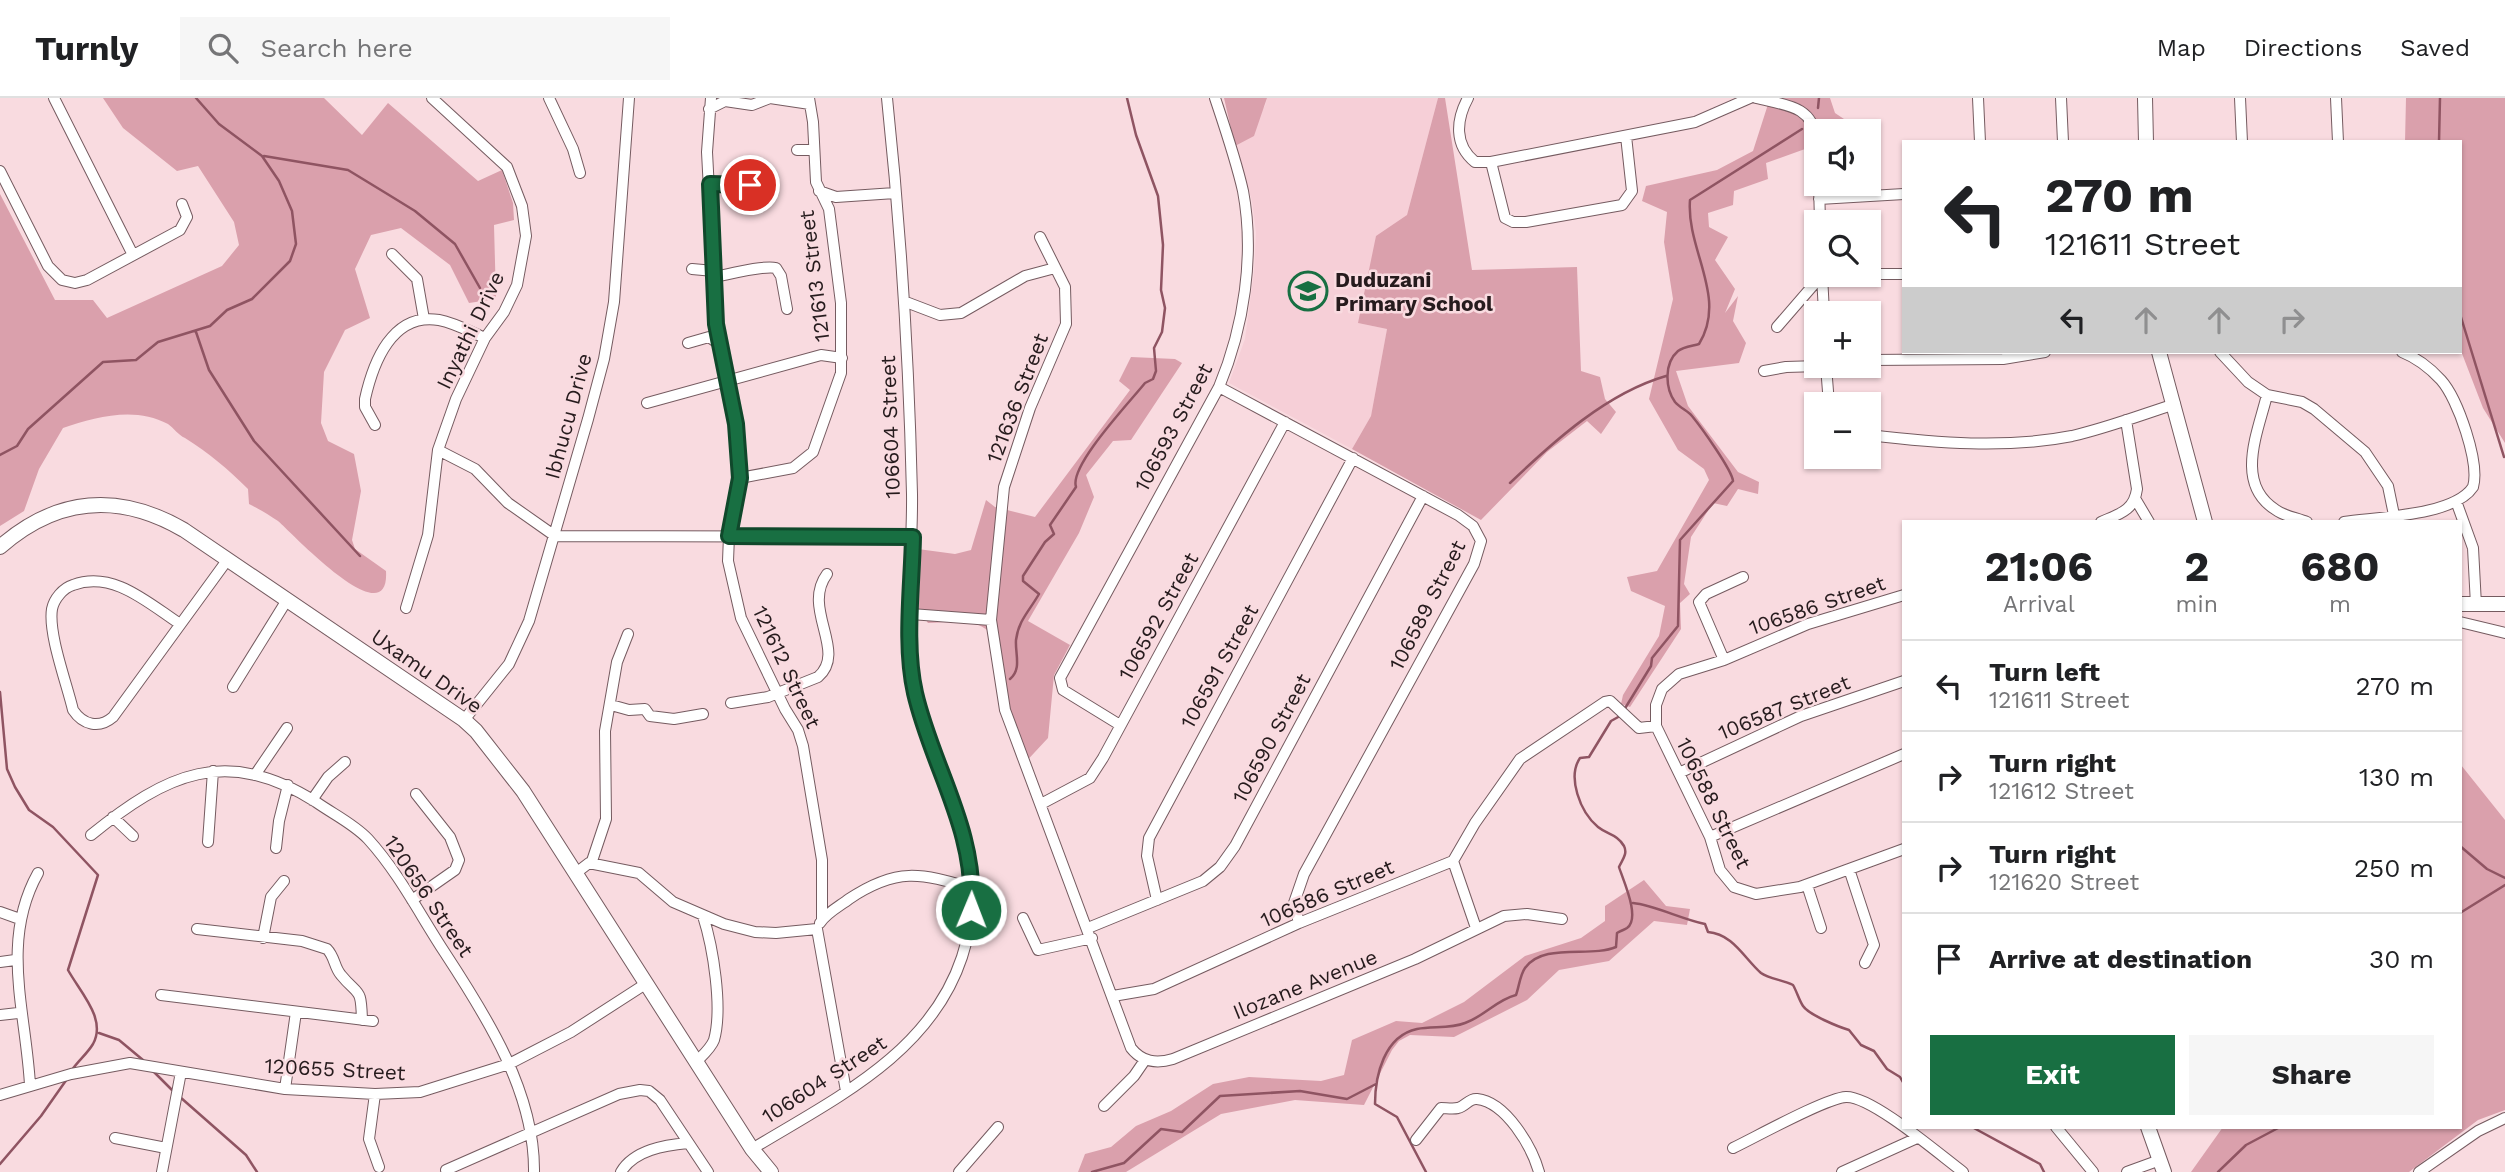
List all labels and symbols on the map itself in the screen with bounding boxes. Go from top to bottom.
pin [720,155,780,215]
street label: 121613 Street [794,209,834,343]
street label: Inyathi Drive [431,267,509,393]
place label: Duduzani Primary School [1335,267,1493,316]
school or university icon: Duduzani Primary School [1287,270,1329,312]
street label: 121636 Street [981,329,1053,466]
street label: Ibhucu Drive [539,350,597,482]
street label: 106604 Street [875,355,905,499]
street label: 106593 Street [1129,359,1217,495]
street label: 106589 Street [1384,536,1471,674]
street label: 106592 Street [1113,548,1203,684]
street label: 106586 Street [1746,570,1889,640]
street label: 106591 Street [1175,600,1263,732]
street label: 121612 Street [748,602,826,732]
street label: Uxamu Drive [367,623,487,719]
street label: 106590 Street [1226,669,1316,807]
street label: 106587 Street [1714,669,1854,745]
street label: 106588 Street [1672,733,1757,873]
street label: 120656 Street [379,830,479,962]
street label: 106586 Street [1257,854,1398,932]
position arrow [934,873,1008,947]
street label: Ilozane Avenue [1229,944,1381,1024]
street label: 106604 Street [757,1029,891,1128]
street label: 120655 Street [264,1053,406,1085]

